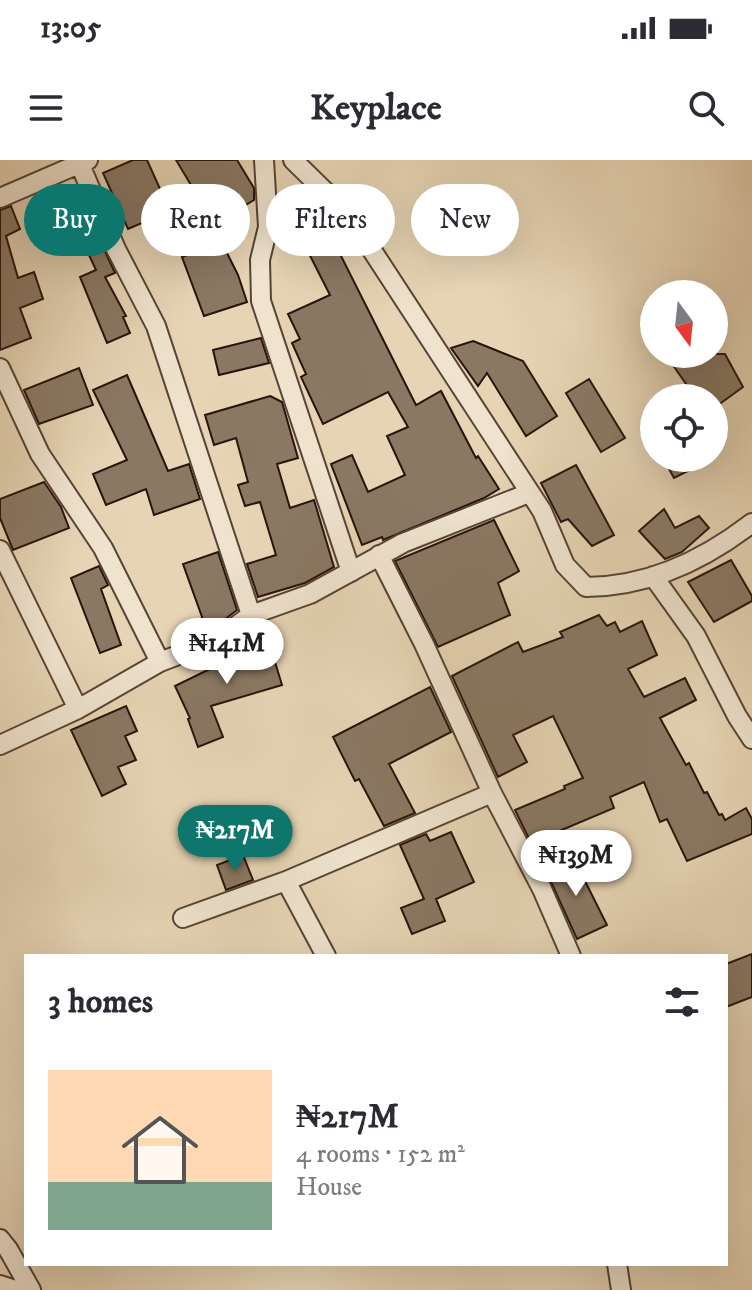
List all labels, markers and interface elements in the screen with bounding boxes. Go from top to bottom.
text: 13:05 [40,10,101,47]
icon: menu [24,86,68,130]
text: Keyplace [310,86,442,131]
icon: search [684,86,728,130]
chip: Buy [24,184,125,256]
chip: Rent [141,184,250,256]
chip: Filters [266,184,395,256]
chip: New [411,184,519,256]
north arrow [640,280,728,368]
map controls [640,280,728,472]
button: locate [640,384,728,472]
pin: ₦141M [171,618,283,686]
text: ₦141M [189,627,265,660]
pin: ₦217M [179,805,291,873]
text: ₦217M [196,814,274,847]
pin: ₦139M [520,830,632,898]
text: ₦139M [539,839,613,872]
icon: filters [660,980,704,1024]
text: 3 homes [48,981,153,1023]
text: ₦217M [296,1096,399,1138]
icon: home [112,1102,208,1198]
text: 4 rooms · 152 m² [296,1138,465,1171]
text: House [296,1171,362,1204]

